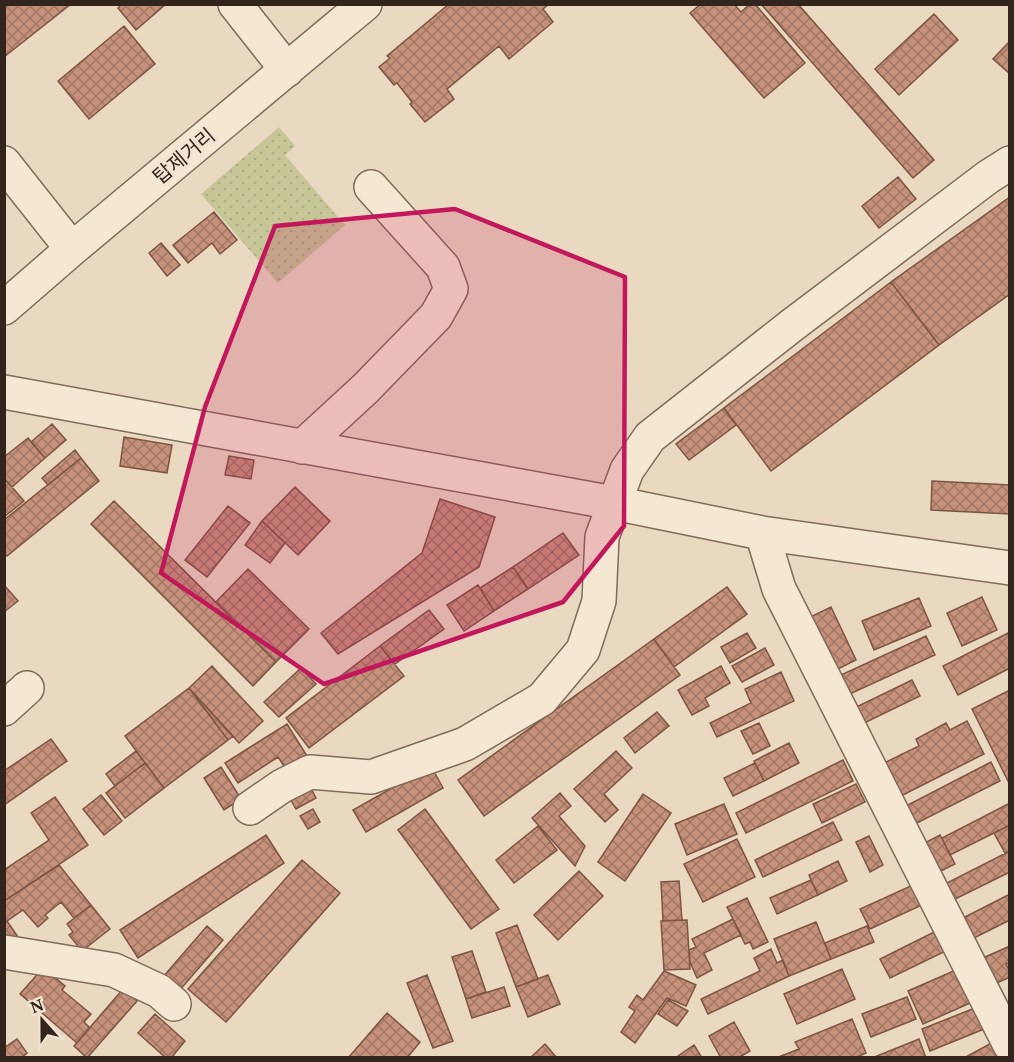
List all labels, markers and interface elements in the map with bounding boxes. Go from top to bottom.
street label: 탑제거리 [147,122,221,190]
north arrow [12,990,72,1050]
text: N [27,993,47,1019]

